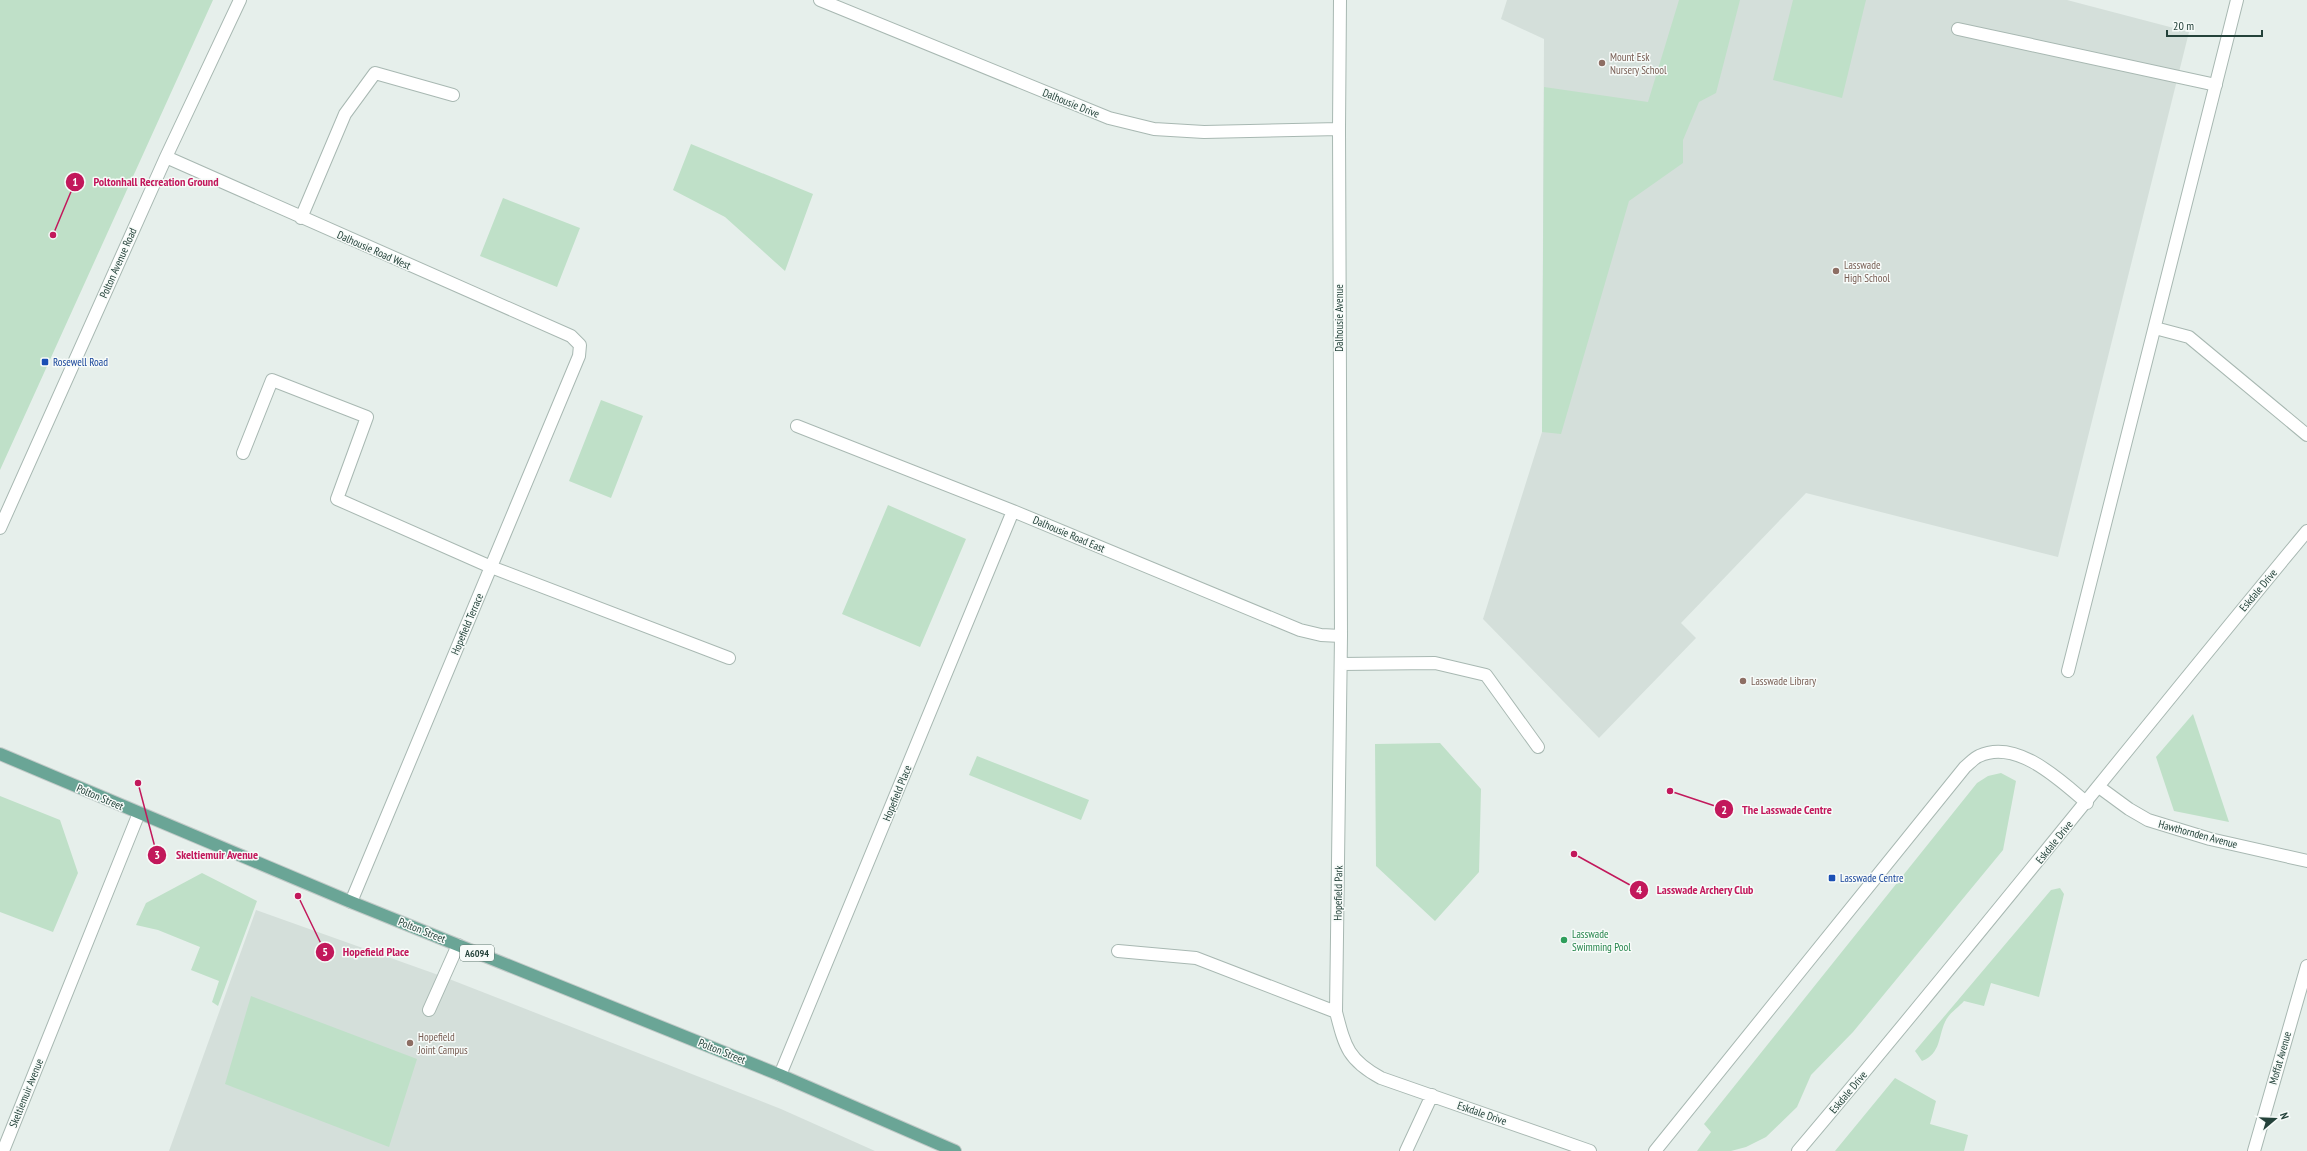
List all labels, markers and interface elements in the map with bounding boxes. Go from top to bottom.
scale bar [2167,12,2262,38]
text: 20 m [2173,18,2194,33]
place label: Mount Esk Nursery School [1610,50,1667,77]
marker: Mount Esk Nursery School [1597,58,1607,68]
street label: Dalhousie Drive [1041,85,1102,121]
callout: Poltonhall Recreation Ground [65,170,227,194]
text: 1 [72,174,78,189]
text: Poltonhall Recreation Ground [93,174,219,189]
street label: Polton Avenue Road [96,225,140,300]
street label: Dalhousie Road West [335,227,413,273]
place label: Lasswade High School [1844,258,1890,285]
marker: Lasswade High School [1831,266,1841,276]
street label: Dalhousie Avenue [1332,284,1346,352]
place label: Rosewell Road [53,355,108,369]
marker: Rosewell Road [40,357,50,367]
street label: Dalhousie Road East [1031,513,1107,555]
street label: Eskdale Drive [2236,566,2280,614]
street label: Hopefield Terrace [448,591,486,657]
place label: Lasswade Library [1751,674,1817,688]
marker: Lasswade Library [1738,676,1748,686]
street label: Hopefield Place [879,763,915,823]
street label: Polton Street [74,781,126,813]
callout: The Lasswade Centre [1714,797,1840,821]
text: 2 [1721,802,1727,817]
text: The Lasswade Centre [1742,802,1832,817]
street label: Eskdale Drive [2032,817,2076,866]
street label: Hawthornden Avenue [2157,817,2239,851]
callout: Skeltiemuir Avenue [147,843,266,867]
text: 3 [154,847,160,862]
text: Skeltiemuir Avenue [176,847,258,862]
street label: Hopefield Park [1331,864,1345,921]
place label: Lasswade Centre [1840,871,1904,885]
marker: Lasswade Centre [1827,873,1837,883]
callout: Lasswade Archery Club [1629,878,1762,902]
text: 4 [1636,882,1642,897]
text: Lasswade Archery Club [1657,882,1754,897]
street label: Polton Street [396,914,448,946]
place label: Lasswade Swimming Pool [1572,927,1631,954]
marker: Lasswade Swimming Pool [1559,935,1569,945]
callout: Hopefield Place [315,940,417,964]
text: 5 [322,944,328,959]
text: Hopefield Place [343,944,409,959]
road number: A6094 [460,945,494,961]
street label: Moffat Avenue [2266,1029,2294,1086]
place label: Hopefield Joint Campus [417,1030,468,1057]
street label: Polton Street [696,1035,748,1067]
marker: Hopefield Joint Campus [405,1038,415,1048]
street label: Skeltiemuir Avenue [6,1056,46,1130]
street label: Eskdale Drive [1826,1068,1870,1116]
street label: Eskdale Drive [1455,1098,1509,1128]
north arrow [2255,1099,2295,1139]
text: N [2277,1111,2292,1121]

